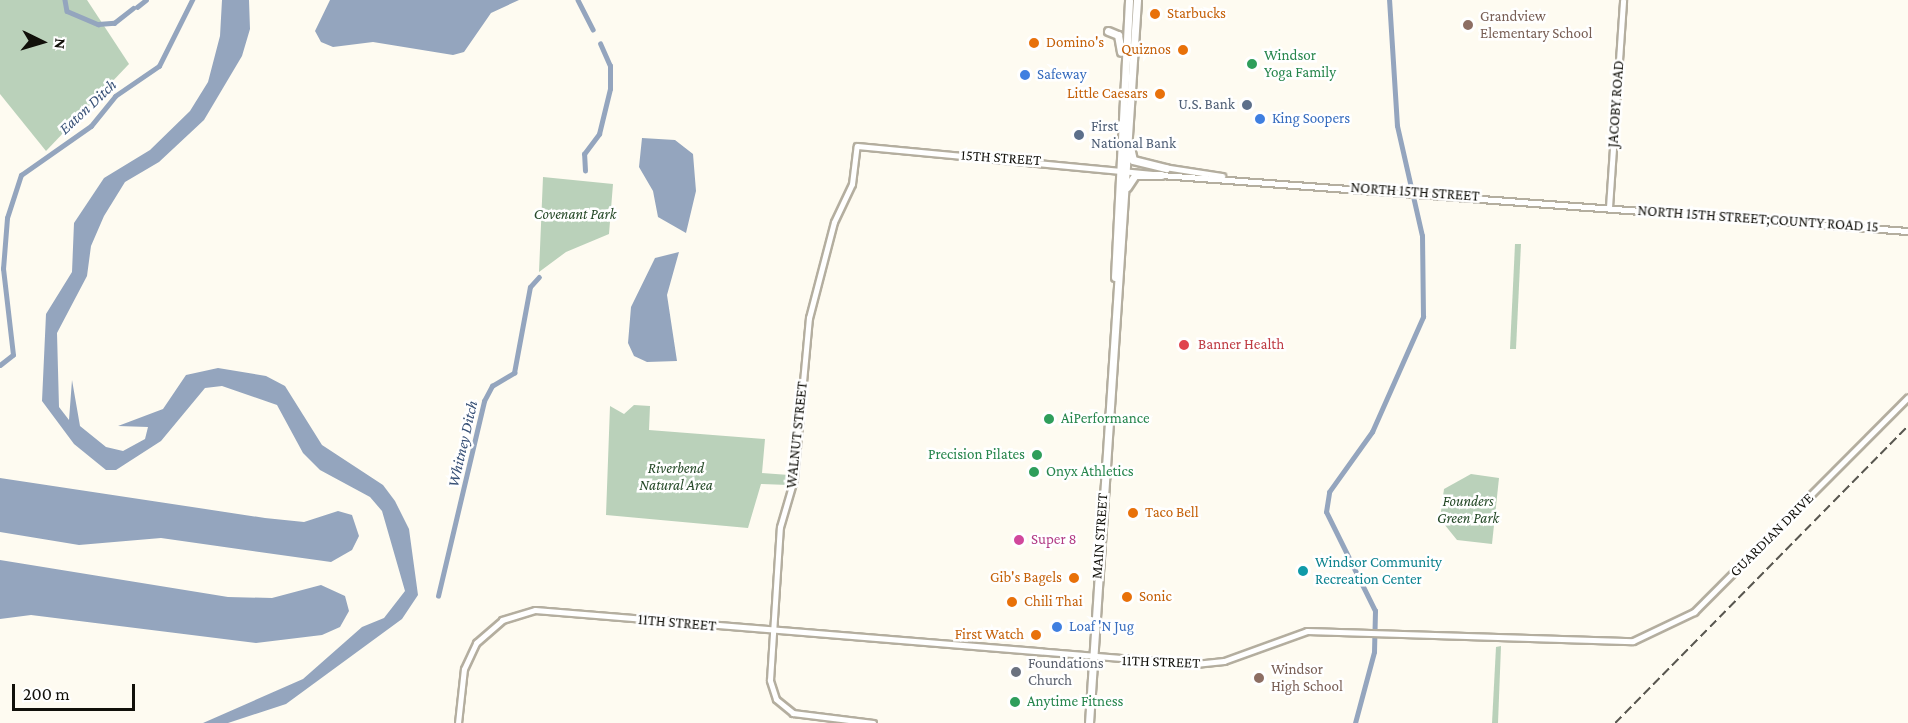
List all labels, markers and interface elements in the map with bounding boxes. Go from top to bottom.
place label: Starbucks [1167,5,1226,23]
marker: Starbucks [1148,7,1162,21]
place label: Grandview Elementary School [1480,7,1592,42]
north arrow [12,12,72,72]
marker: Grandview Elementary School [1461,18,1475,32]
place label: Domino's [1046,34,1104,52]
marker: Domino's [1027,36,1041,50]
text: N [51,37,69,50]
place label: Quiznos [1121,41,1171,59]
marker: Quiznos [1176,43,1190,57]
place label: Windsor Yoga Family [1264,46,1336,81]
marker: Windsor Yoga Family [1245,57,1259,71]
street label: JACOBY ROAD [1604,60,1628,148]
place label: Safeway [1037,66,1087,84]
marker: Safeway [1018,68,1032,82]
water label: Eaton Ditch [55,76,121,138]
place label: Little Caesars [1067,85,1148,103]
marker: Little Caesars [1153,87,1167,101]
place label: U.S. Bank [1178,96,1235,114]
marker: U.S. Bank [1240,98,1254,112]
place label: King Soopers [1272,110,1350,128]
marker: King Soopers [1253,112,1267,126]
place label: First National Bank [1091,117,1176,152]
marker: First National Bank [1072,128,1086,142]
street label: 15TH STREET [960,146,1042,170]
street label: NORTH 15TH STREET [1350,179,1480,205]
street label: NORTH 15TH STREET;COUNTY ROAD 15 [1637,202,1879,236]
park label: Covenant Park [534,206,616,224]
marker: Banner Health [1175,336,1193,354]
place label: Banner Health [1198,336,1284,354]
street label: WALNUT STREET [782,381,812,489]
water label: Whitney Ditch [444,399,482,489]
place label: AiPerformance [1061,410,1150,428]
marker: AiPerformance [1042,412,1056,426]
place label: Precision Pilates [928,446,1025,464]
marker: Precision Pilates [1030,448,1044,462]
park label: Riverbend Natural Area [639,459,713,494]
place label: Onyx Athletics [1046,463,1134,481]
marker: Onyx Athletics [1027,465,1041,479]
street label: GUARDIAN DRIVE [1726,489,1818,581]
street label: MAIN STREET [1088,492,1112,580]
park label: Founders Green Park [1437,492,1499,527]
place label: Taco Bell [1145,504,1199,522]
marker: Taco Bell [1126,506,1140,520]
place label: Super 8 [1031,531,1077,549]
marker: Super 8 [1012,533,1026,547]
place label: Windsor Community Recreation Center [1315,553,1442,588]
marker: Windsor Community Recreation Center [1296,564,1310,578]
place label: Gib's Bagels [990,569,1062,587]
marker: Gib's Bagels [1067,571,1081,585]
place label: Sonic [1139,588,1172,606]
marker: Sonic [1120,590,1134,604]
place label: Chili Thai [1024,593,1083,611]
marker: Chili Thai [1005,595,1019,609]
street label: 11TH STREET [637,611,717,635]
place label: Loaf 'N Jug [1069,618,1134,636]
marker: Loaf 'N Jug [1050,620,1064,634]
place label: First Watch [955,626,1024,644]
marker: First Watch [1029,628,1043,642]
street label: 11TH STREET [1121,652,1201,672]
place label: Foundations Church [1028,654,1104,689]
place label: Windsor High School [1271,660,1343,695]
marker: Foundations Church [1009,665,1023,679]
marker: Windsor High School [1252,671,1266,685]
scale bar [15,672,138,710]
text: 200 m [23,684,70,704]
place label: Anytime Fitness [1027,693,1124,711]
marker: Anytime Fitness [1008,695,1022,709]

